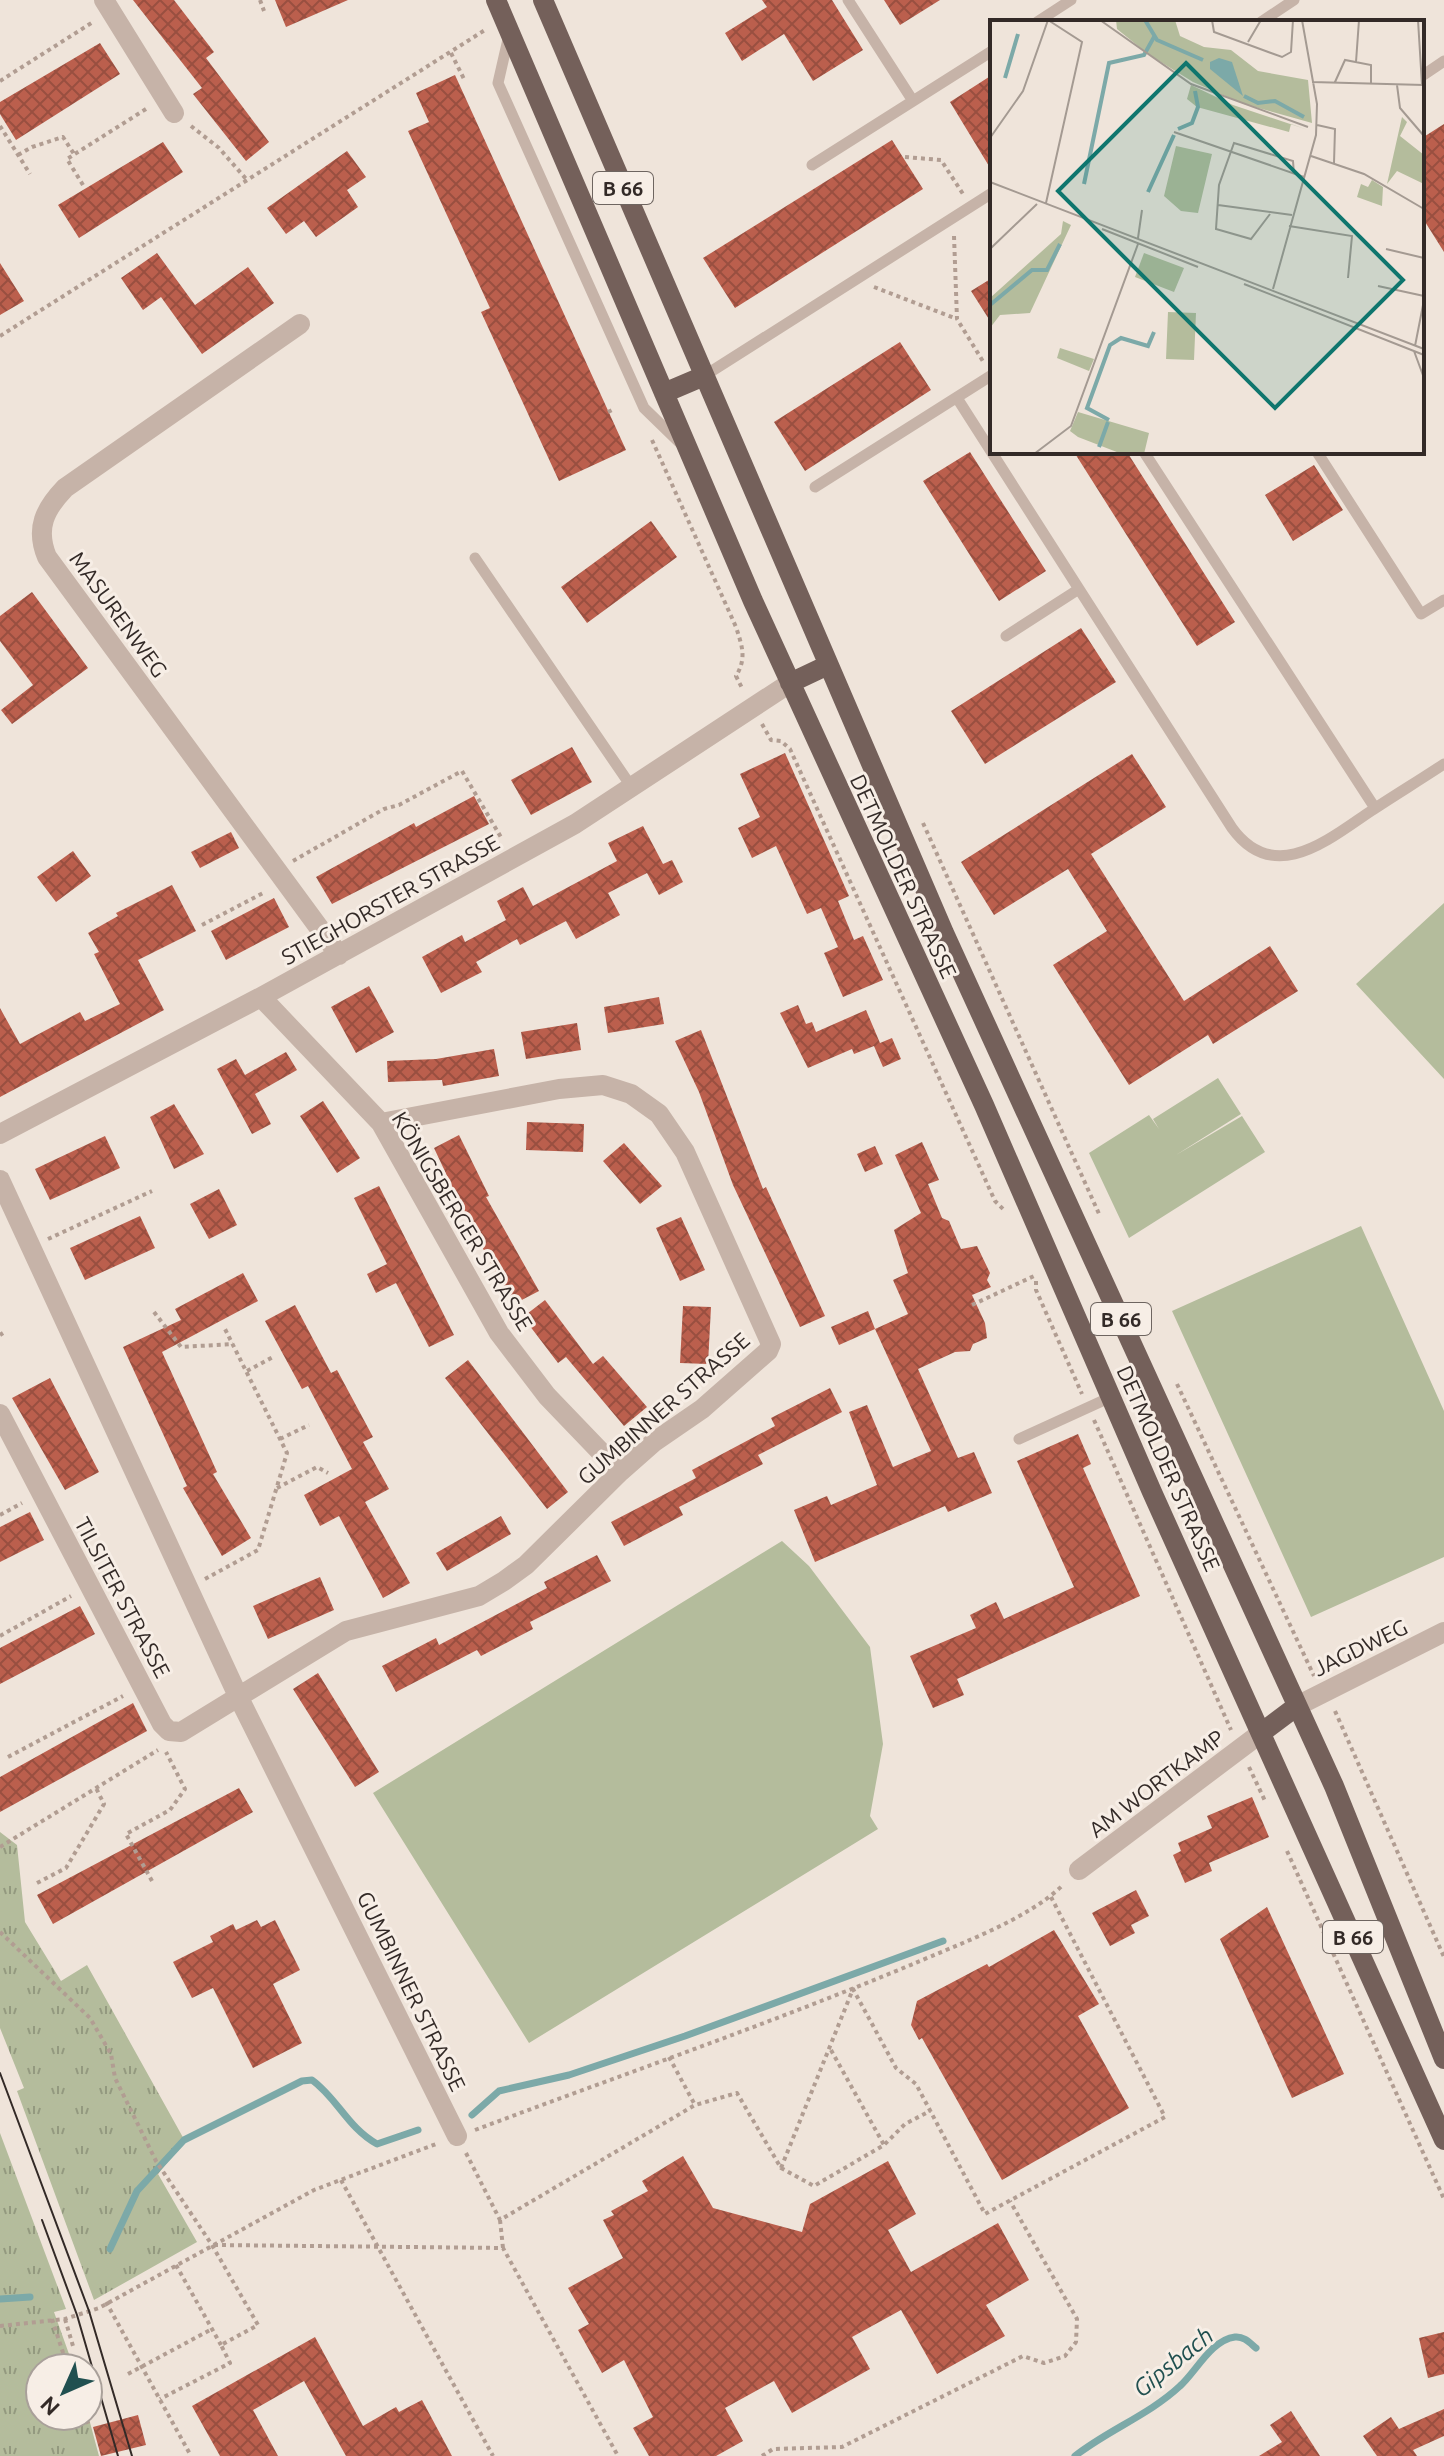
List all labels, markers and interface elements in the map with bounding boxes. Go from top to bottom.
inset map [990,20,1424,454]
road number: B 66 [593,172,653,204]
street label: MASURENWEG [65,546,173,682]
street label: DETMOLDER STRASSE [846,770,962,982]
street label: STIEGHORSTER STRASSE [277,829,503,969]
street label: KÖNIGSBERGER STRASSE [388,1107,538,1335]
road number: B 66 [1091,1303,1151,1335]
street label: GUMBINNER STRASSE [572,1327,754,1489]
street label: DETMOLDER STRASSE [1112,1361,1226,1575]
street label: TILSITER STRASSE [70,1513,176,1681]
street label: JAGDWEG [1309,1613,1411,1681]
street label: AM WORTKAMP [1084,1724,1228,1842]
street label: GUMBINNER STRASSE [353,1887,471,2095]
road number: B 66 [1323,1921,1383,1953]
water label: Gipsbach [1128,2322,1218,2402]
north arrow [24,2352,104,2432]
text: N [35,2392,64,2421]

